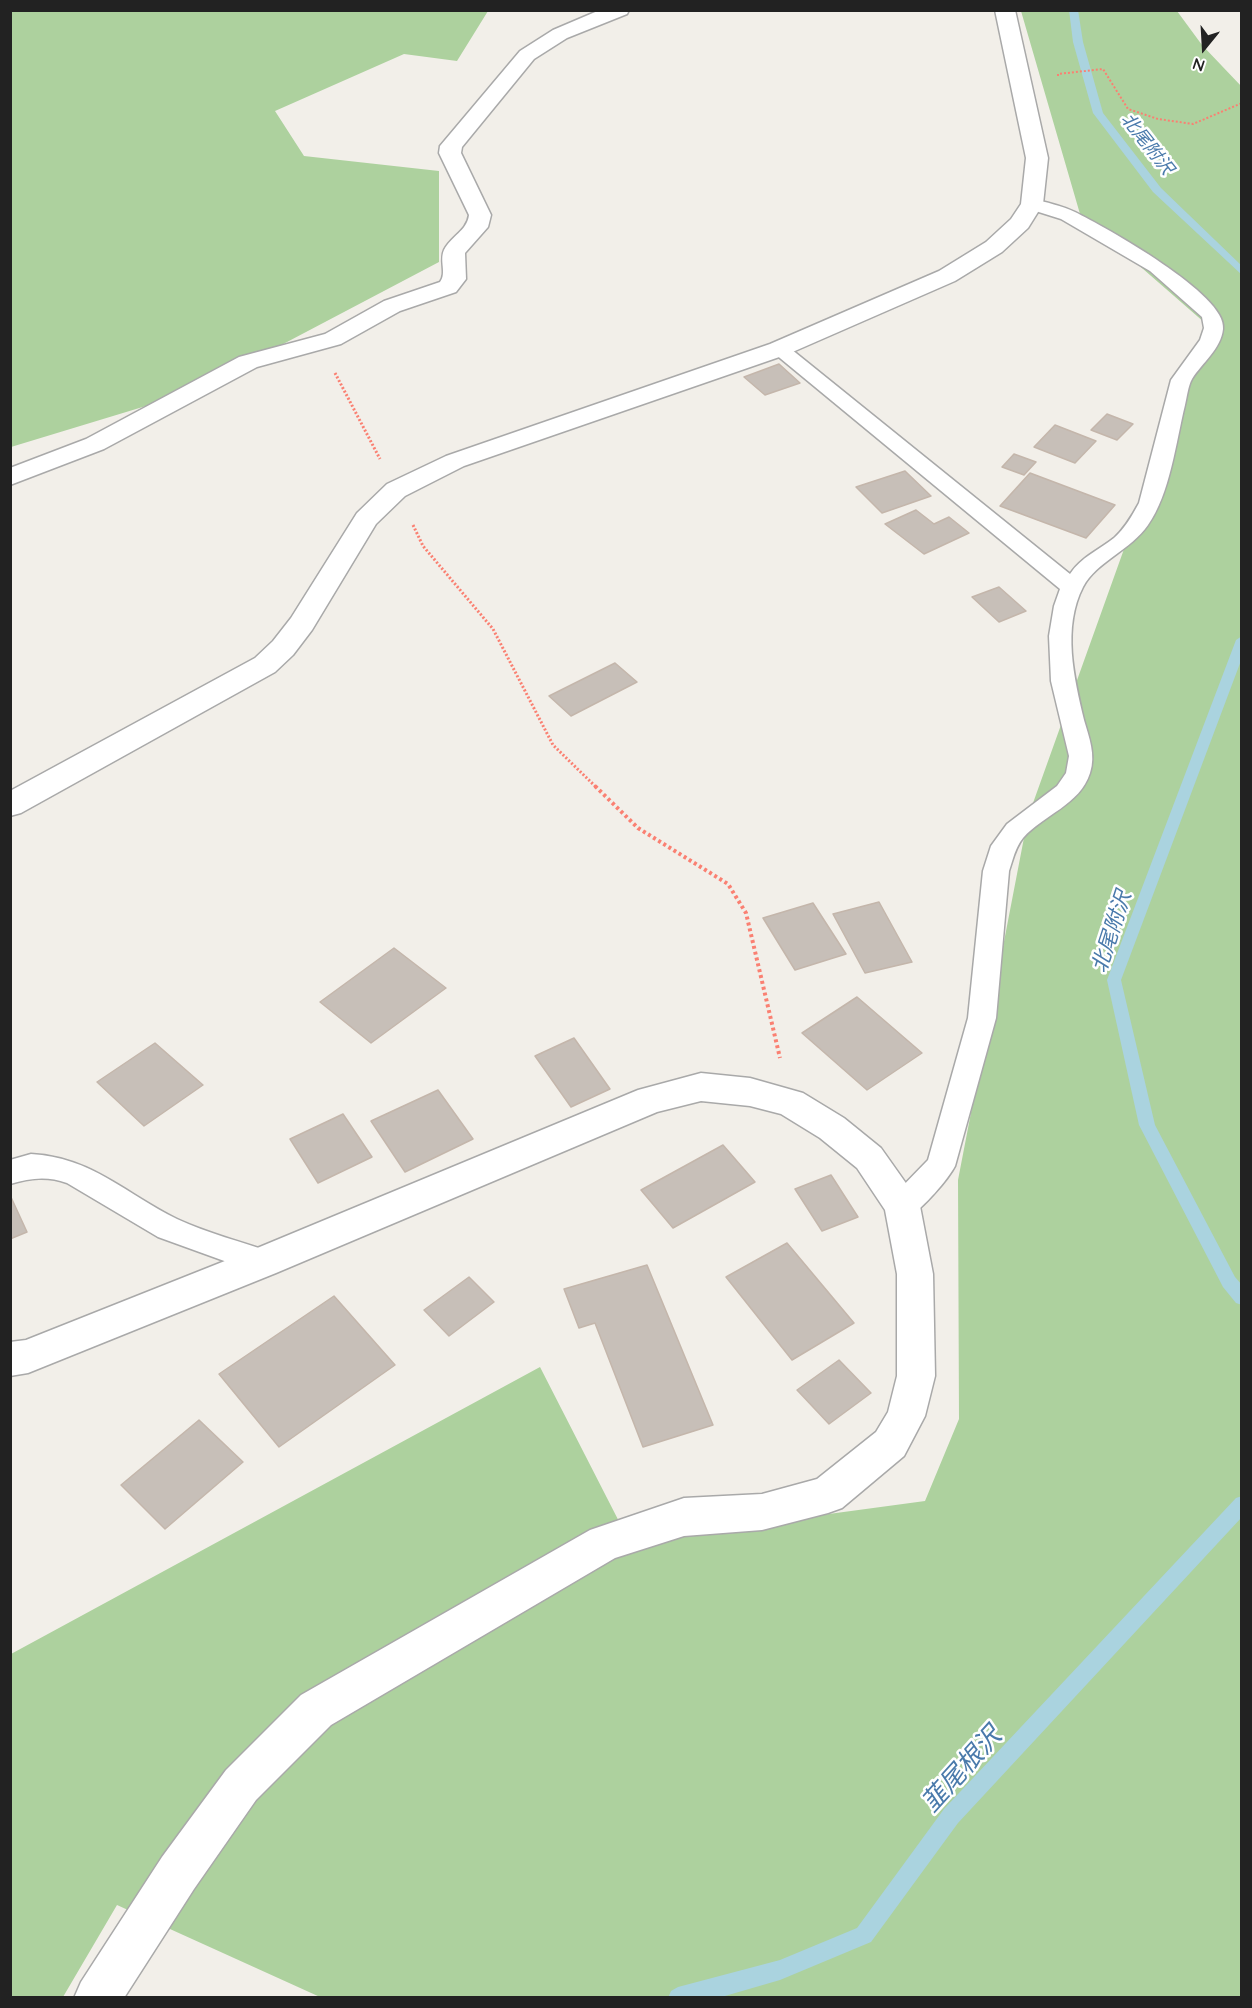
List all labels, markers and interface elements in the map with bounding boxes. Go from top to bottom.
north arrow [1174,18,1234,78]
text: N [1190,54,1207,76]
water label: 北尾附沢 [1116,109,1178,179]
water label: 北尾附沢 [1087,888,1137,976]
water label: 韮尾根沢 [916,1721,1008,1819]

